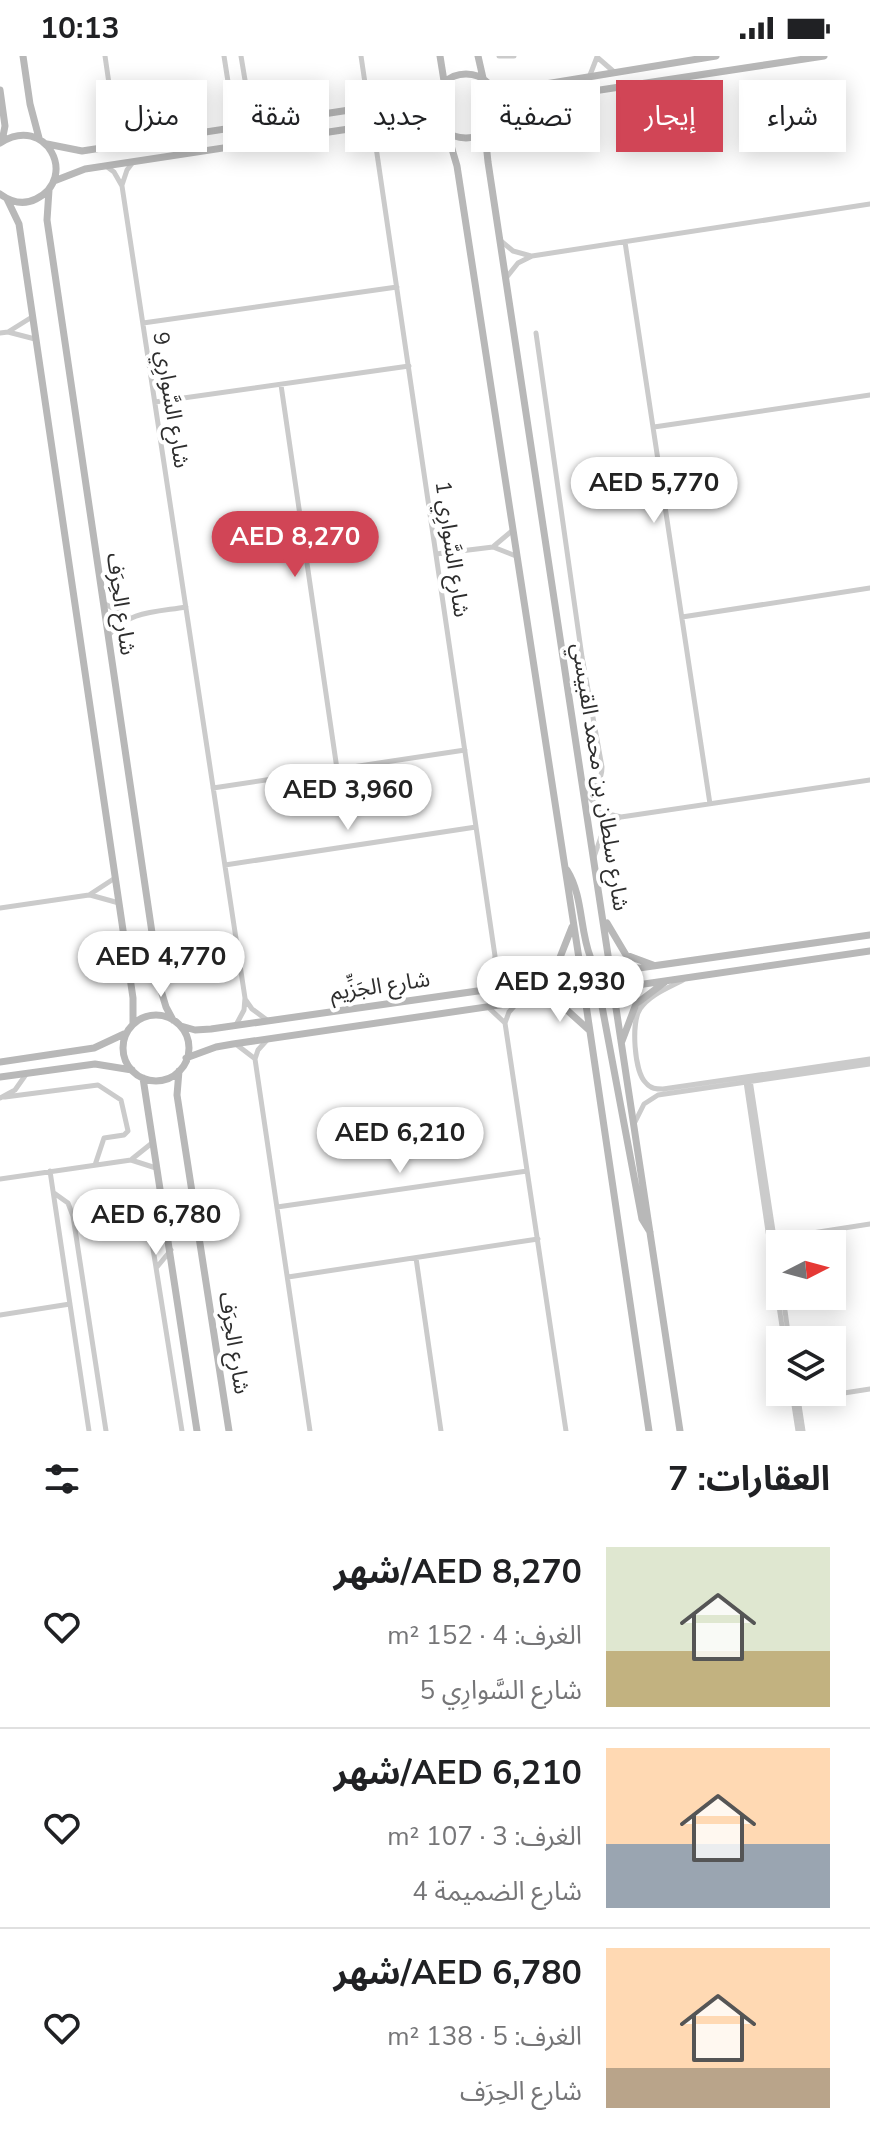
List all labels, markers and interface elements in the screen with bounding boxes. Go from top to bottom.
text: 10:13 [40,8,119,49]
chip: منزل [96,80,207,152]
chip: شقة [223,80,329,152]
chip: جديد [345,80,455,152]
chip: تصفية [471,80,600,152]
chip: إيجار [616,80,723,152]
chip: شراء [739,80,846,152]
street label: شارع السَّوارِي 9 [144,330,197,470]
pin: AED 5,770 [562,457,746,525]
text: AED 5,770 [589,465,719,500]
street label: شارع السَّوارِي 1 [426,479,476,619]
pin: AED 8,270 [203,511,387,579]
text: AED 8,270 [230,519,360,554]
street label: شارع الحِرَف [98,551,143,657]
street label: شارع سلطان بن محمد القبيسي [563,641,636,913]
pin: AED 3,960 [256,764,440,832]
text: AED 3,960 [283,772,413,807]
pin: AED 4,770 [69,931,253,999]
text: AED 4,770 [96,939,226,974]
pin: AED 2,930 [468,956,652,1024]
street label: شارع الجَزِّيم [328,961,432,1009]
text: AED 2,930 [495,964,625,999]
pin: AED 6,210 [308,1107,492,1175]
text: AED 6,210 [335,1115,465,1150]
pin: AED 6,780 [64,1189,248,1257]
text: AED 6,780 [91,1197,221,1232]
north arrow [766,1230,846,1310]
map controls [766,1230,846,1406]
street label: شارع الحِرَف [210,1290,257,1396]
button: layers [766,1326,846,1406]
text: العقارات: 7 [668,1456,830,1502]
icon: filters [40,1457,84,1501]
text: AED 8,270/شهر [334,1549,582,1595]
icon: home [670,1579,766,1675]
icon: heart [40,1605,84,1649]
text: الغرف: 4 · 152 m² [387,1618,582,1653]
text: شارع السَّوارِي 5 [420,1673,582,1708]
text: AED 6,210/شهر [334,1750,582,1796]
icon: home [670,1780,766,1876]
icon: heart [40,1806,84,1850]
text: الغرف: 3 · 107 m² [387,1819,582,1854]
text: شارع الضميمة 4 [412,1874,582,1909]
text: AED 6,780/شهر [334,1950,582,1996]
icon: home [670,1980,766,2076]
icon: heart [40,2006,84,2050]
text: الغرف: 5 · 138 m² [387,2019,582,2054]
text: شارع الحِرَف [460,2074,582,2109]

